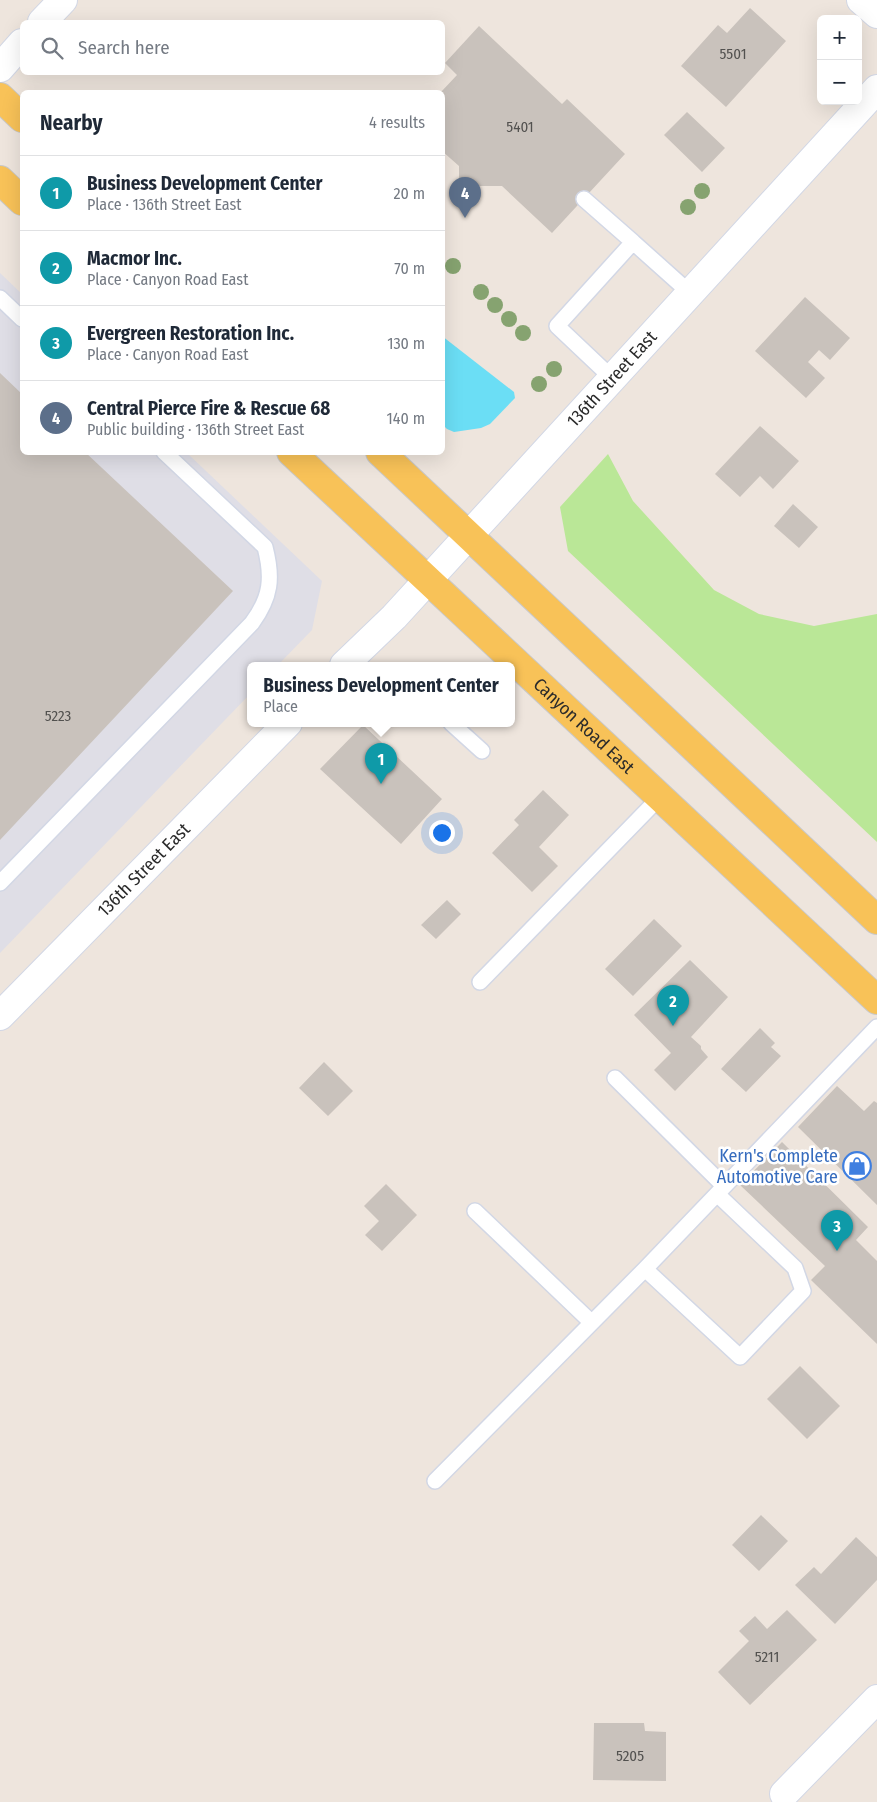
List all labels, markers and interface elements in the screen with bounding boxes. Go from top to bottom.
map controls [817,15,862,105]
button: + [817,15,862,60]
search box [20,20,445,75]
icon: search [38,34,66,62]
text: Search here [78,36,170,59]
house number: 5501 [720,45,747,63]
button: − [817,60,862,105]
text: Nearby [40,110,102,136]
text: 4 results [369,113,425,132]
house number: 5401 [506,118,534,136]
text: Business Development Center [87,172,322,195]
pin: 4 [449,177,481,218]
text: 1 [53,184,59,203]
text: 20 m [394,184,425,203]
text: Place · 136th Street East [87,195,242,214]
text: Macmor Inc. [87,247,182,270]
text: 2 [52,259,60,278]
text: 70 m [394,259,425,278]
text: Place · Canyon Road East [87,270,248,289]
text: Evergreen Restoration Inc. [87,322,294,345]
street label: 136th Street East [562,326,661,432]
text: 3 [52,334,60,353]
text: 130 m [387,334,425,353]
text: Place · Canyon Road East [87,345,248,364]
text: Central Pierce Fire & Rescue 68 [87,397,330,420]
text: 4 [52,409,60,428]
text: 140 m [387,409,425,428]
text: Public building · 136th Street East [87,420,304,439]
popup [247,662,515,727]
street label: Canyon Road East [529,673,639,779]
text: Business Development Center [263,674,499,697]
text: Place [263,697,298,716]
house number: 5223 [45,707,72,725]
pin: 1 [365,743,397,784]
street label: 136th Street East [93,818,195,921]
your location [429,820,455,846]
pin: 2 [657,985,689,1026]
place label: Kern's Complete Automotive Care [717,1145,838,1188]
shop icon: Kern's Complete Automotive Care [842,1151,872,1181]
pin: 3 [821,1210,853,1251]
house number: 5211 [755,1648,779,1666]
house number: 5205 [616,1747,644,1765]

